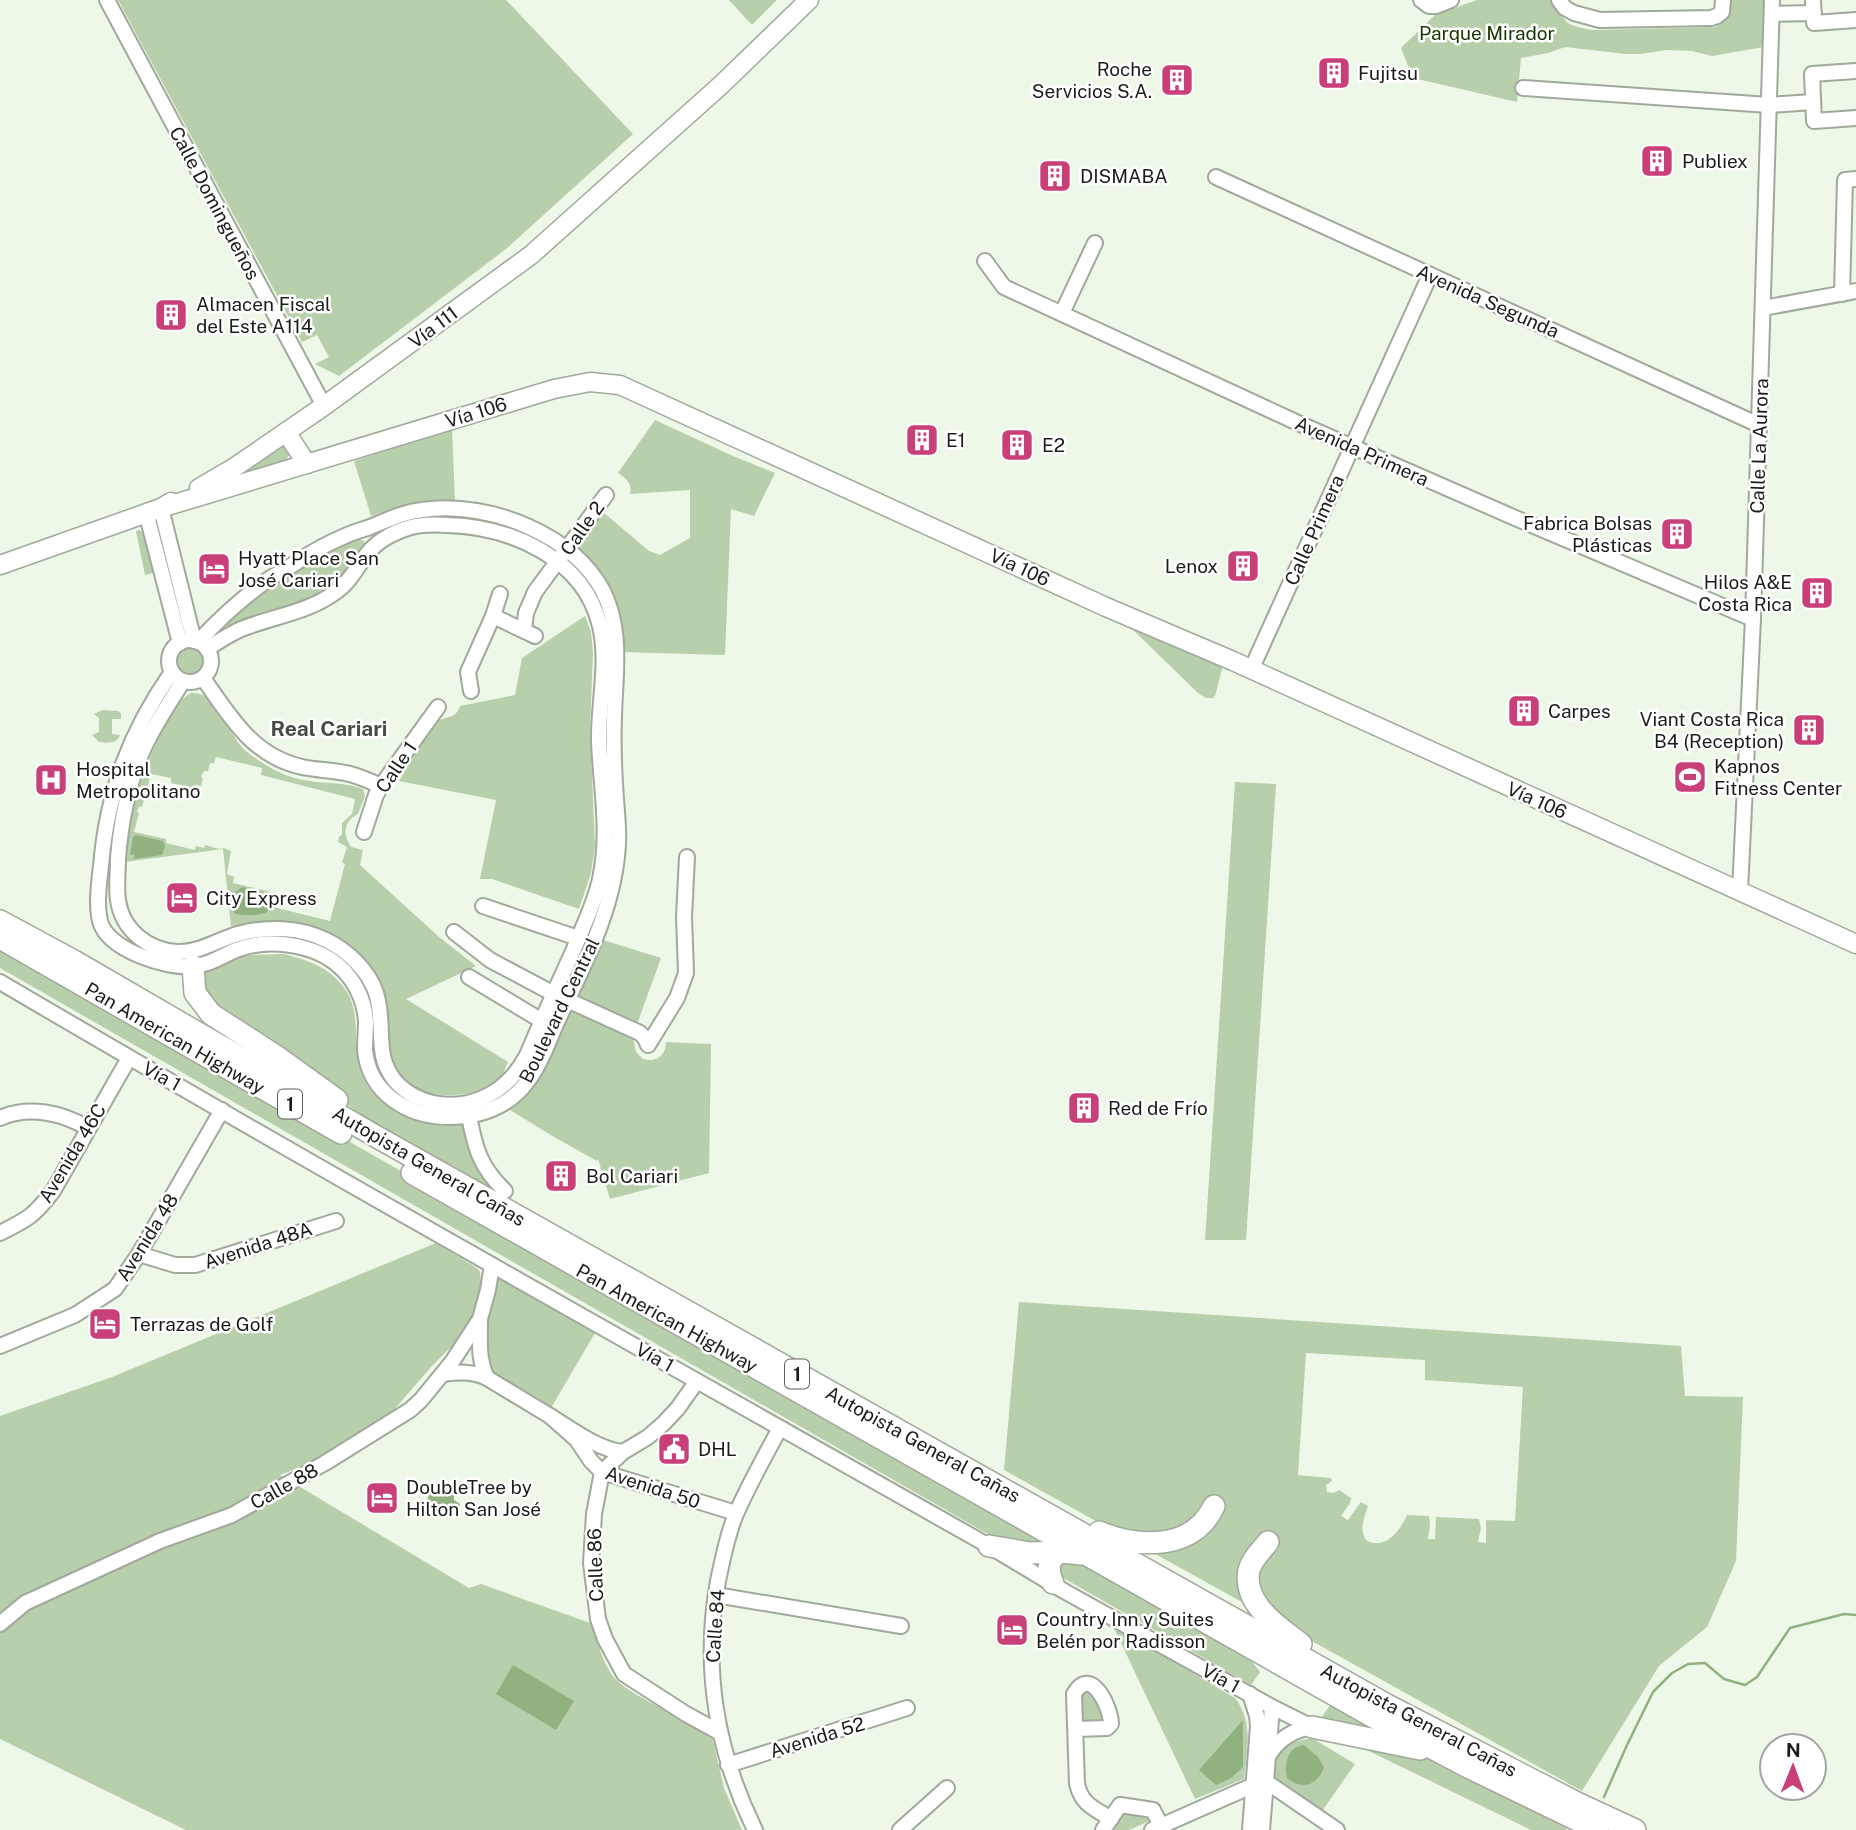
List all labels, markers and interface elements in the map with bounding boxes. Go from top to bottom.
park label: Parque Mirador [1419,22,1555,44]
building icon: Fujitsu [1315,54,1353,92]
place label: Roche Servicios S.A. [1032,58,1152,102]
building icon: Roche Servicios S.A. [1158,61,1196,99]
place label: Fujitsu [1358,62,1418,84]
street label: Calle Domingueños [165,123,265,283]
building icon: Publiex [1638,142,1676,180]
place label: Publiex [1682,150,1748,172]
building icon: DISMABA [1036,157,1074,195]
place label: DISMABA [1080,165,1168,187]
street label: Avenida Segunda [1413,260,1563,342]
place label: Almacen Fiscal del Este A114 [196,293,331,337]
building icon: Almacen Fiscal del Este A114 [152,296,190,334]
street label: Vía 111 [404,301,462,353]
street label: Calle La Aurora [1746,378,1772,514]
street label: Vía 106 [442,392,510,432]
street label: Avenida Primera [1292,412,1432,490]
building icon: E1 [903,421,941,459]
building icon: E2 [998,426,1036,464]
place label: E1 [946,429,966,451]
place label: E2 [1042,434,1065,456]
street label: Calle Primera [1280,471,1348,589]
street label: Calle 2 [556,497,608,559]
place label: Fabrica Bolsas Plásticas [1523,512,1652,556]
building icon: Fabrica Bolsas Plásticas [1658,515,1696,553]
street label: Vía 106 [987,544,1053,590]
place label: Hyatt Place San José Cariari [238,547,379,591]
building icon: Lenox [1224,547,1262,585]
hotel icon: Hyatt Place San José Cariari [195,550,233,588]
place label: Lenox [1165,555,1218,577]
place label: Hilos A&E Costa Rica [1698,571,1792,615]
building icon: Hilos A&E Costa Rica [1798,574,1836,612]
building icon: Carpes [1505,692,1543,730]
place label: Carpes [1548,700,1611,722]
place label: Viant Costa Rica B4 (Reception) [1640,708,1784,752]
building icon: Viant Costa Rica B4 (Reception) [1790,711,1828,749]
district label: Real Cariari [271,716,387,741]
street label: Calle 1 [371,737,421,797]
place label: Kapnos Fitness Center [1714,755,1843,799]
place label: Hospital Metropolitano [76,758,200,802]
sports icon: Kapnos Fitness Center [1671,758,1709,796]
hospital icon: Hospital Metropolitano [32,761,70,799]
street label: Vía 106 [1504,777,1570,823]
hotel icon: City Express [163,879,201,917]
place label: City Express [206,887,317,909]
street label: Boulevard Central [514,934,604,1086]
street label: Pan American Highway [81,978,269,1098]
street label: Vía 1 [139,1057,185,1095]
building icon: Red de Frío [1065,1089,1103,1127]
road number: 1 [278,1090,302,1119]
place label: Red de Frío [1108,1097,1208,1119]
street label: Avenida 46C [34,1100,110,1206]
street label: Autopista General Cañas [329,1102,529,1230]
building icon: Bol Cariari [542,1157,580,1195]
place label: Bol Cariari [586,1165,678,1187]
street label: Avenida 48 [111,1189,183,1285]
street label: Avenida 48A [201,1217,315,1273]
street label: Pan American Highway [573,1259,761,1377]
hotel icon: Terrazas de Golf [86,1305,124,1343]
place label: Terrazas de Golf [130,1313,273,1335]
street label: Vía 1 [632,1338,678,1376]
road number: 1 [785,1359,809,1388]
street label: Autopista General Cañas [822,1381,1024,1507]
public building icon: DHL [655,1430,693,1468]
place label: DHL [698,1438,737,1460]
street label: Calle 88 [246,1458,322,1514]
street label: Avenida 50 [603,1461,703,1513]
place label: DoubleTree by Hilton San José [406,1476,541,1520]
hotel icon: DoubleTree by Hilton San José [363,1479,401,1517]
street label: Calle 86 [583,1528,607,1602]
street label: Calle 84 [701,1588,729,1664]
place label: Country Inn y Suites Belén por Radisson [1036,1608,1214,1652]
hotel icon: Country Inn y Suites Belén por Radisson [993,1611,1031,1649]
street label: Vía 1 [1198,1659,1244,1697]
street label: Autopista General Cañas [1317,1659,1521,1781]
street label: Avenida 52 [767,1712,867,1762]
north arrow [1758,1732,1828,1802]
text: N [1786,1739,1801,1761]

